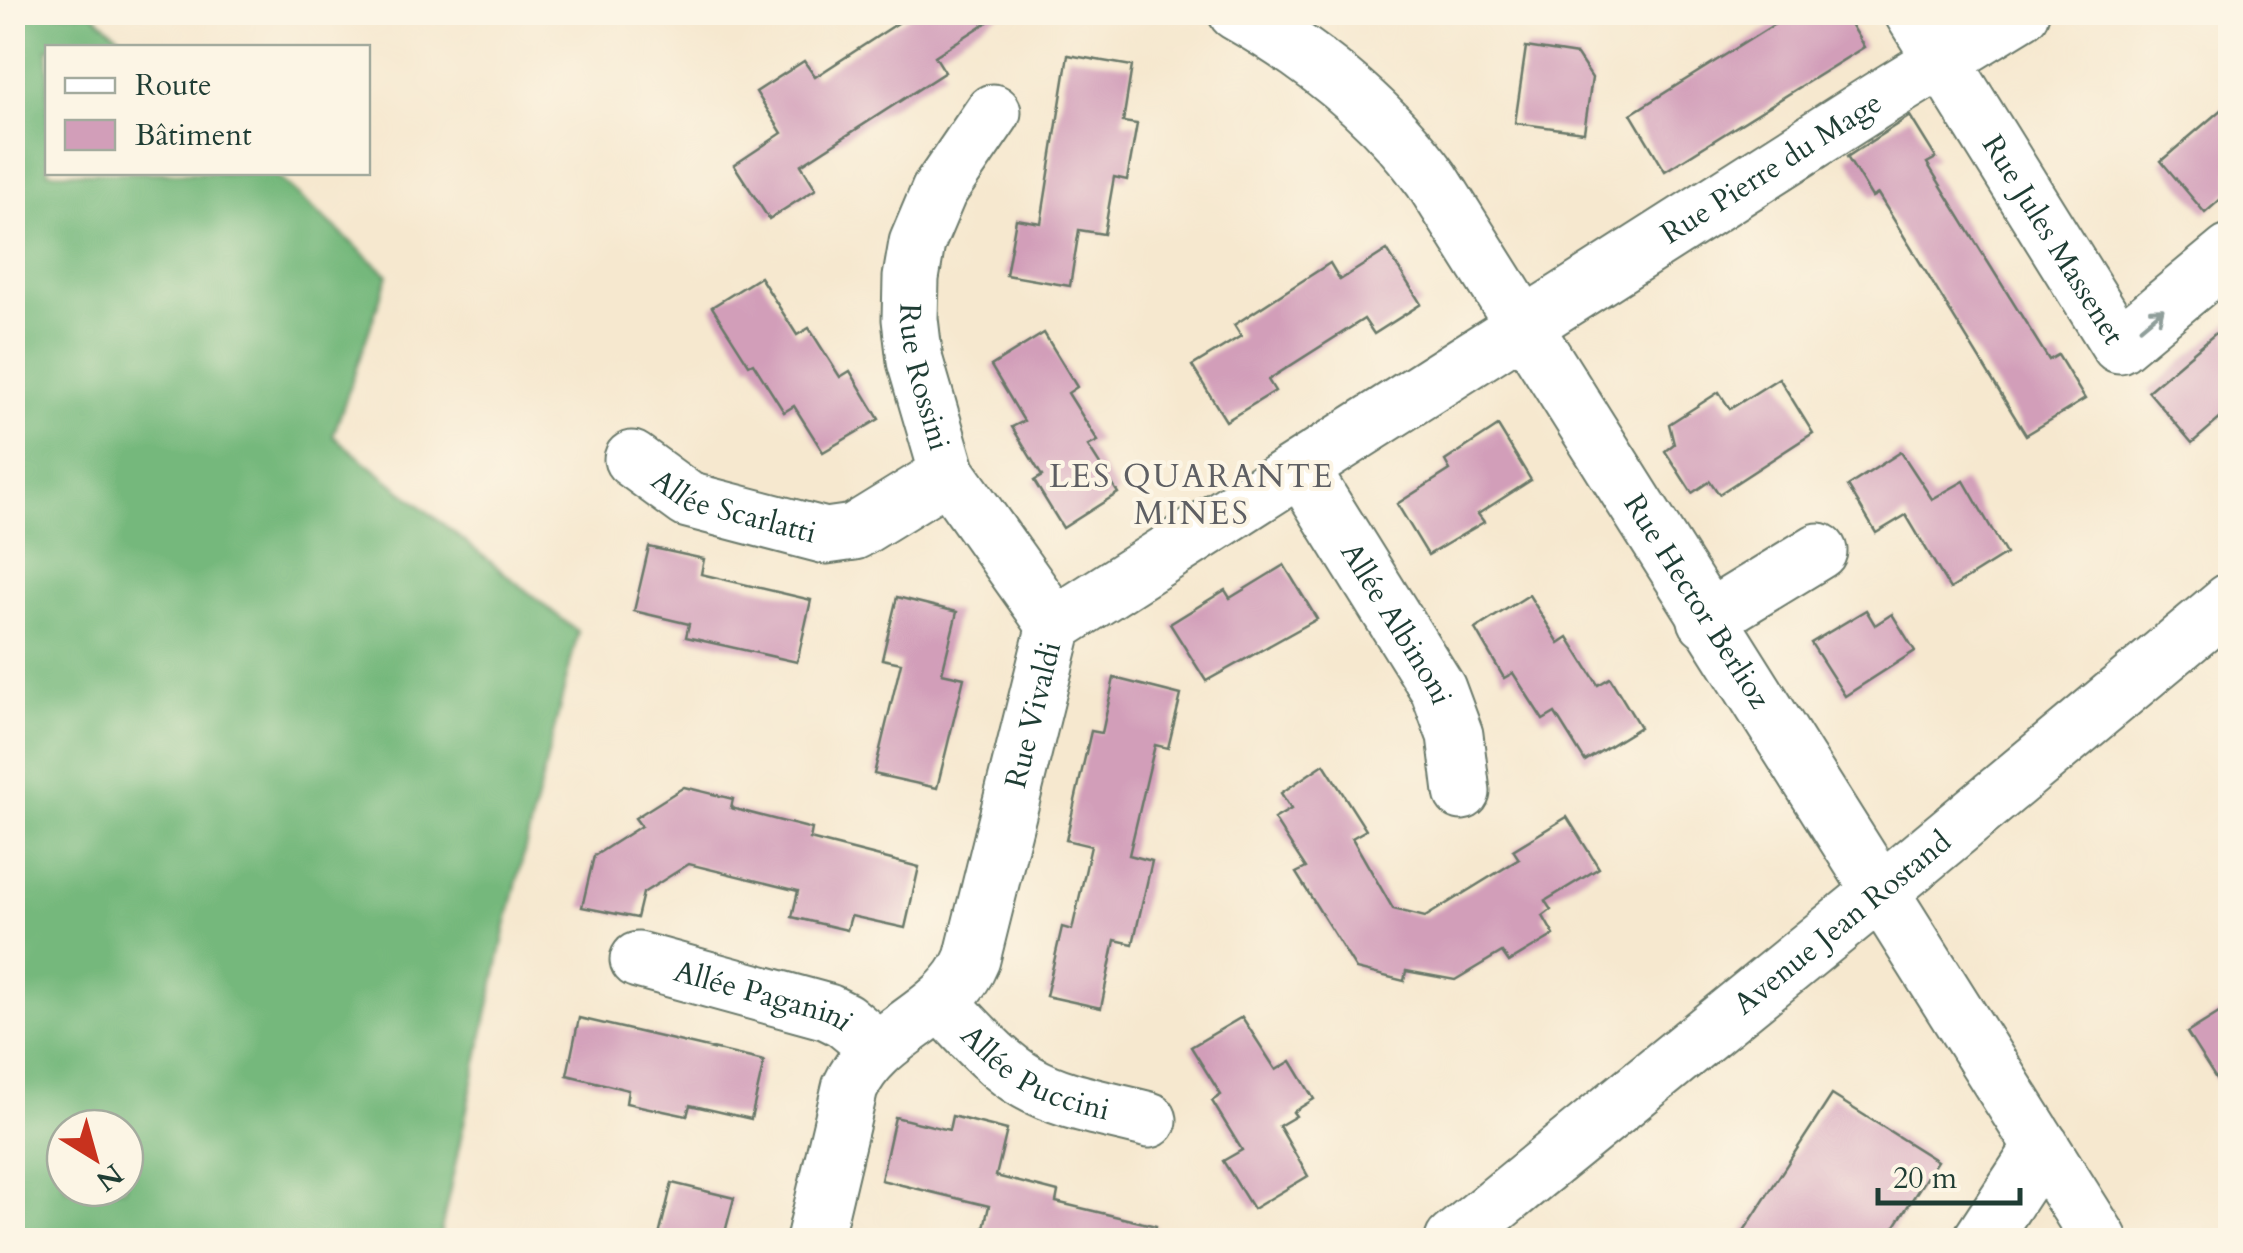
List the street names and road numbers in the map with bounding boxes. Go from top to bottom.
street label: Rue Pierre du Mage [1653,82,1889,254]
street label: Rue Jules Massenet [1973,127,2135,353]
street label: Rue Rossini [889,303,960,455]
street label: Allée Scarlatti [643,459,821,553]
street label: Rue Hector Berlioz [1614,486,1781,717]
street label: Allée Albinoni [1331,534,1462,710]
street label: Rue Vivaldi [995,637,1071,792]
street label: Avenue Jean Rostand [1725,821,1959,1024]
street label: Allée Paganini [670,950,862,1040]
street label: Allée Puccini [952,1015,1114,1130]

